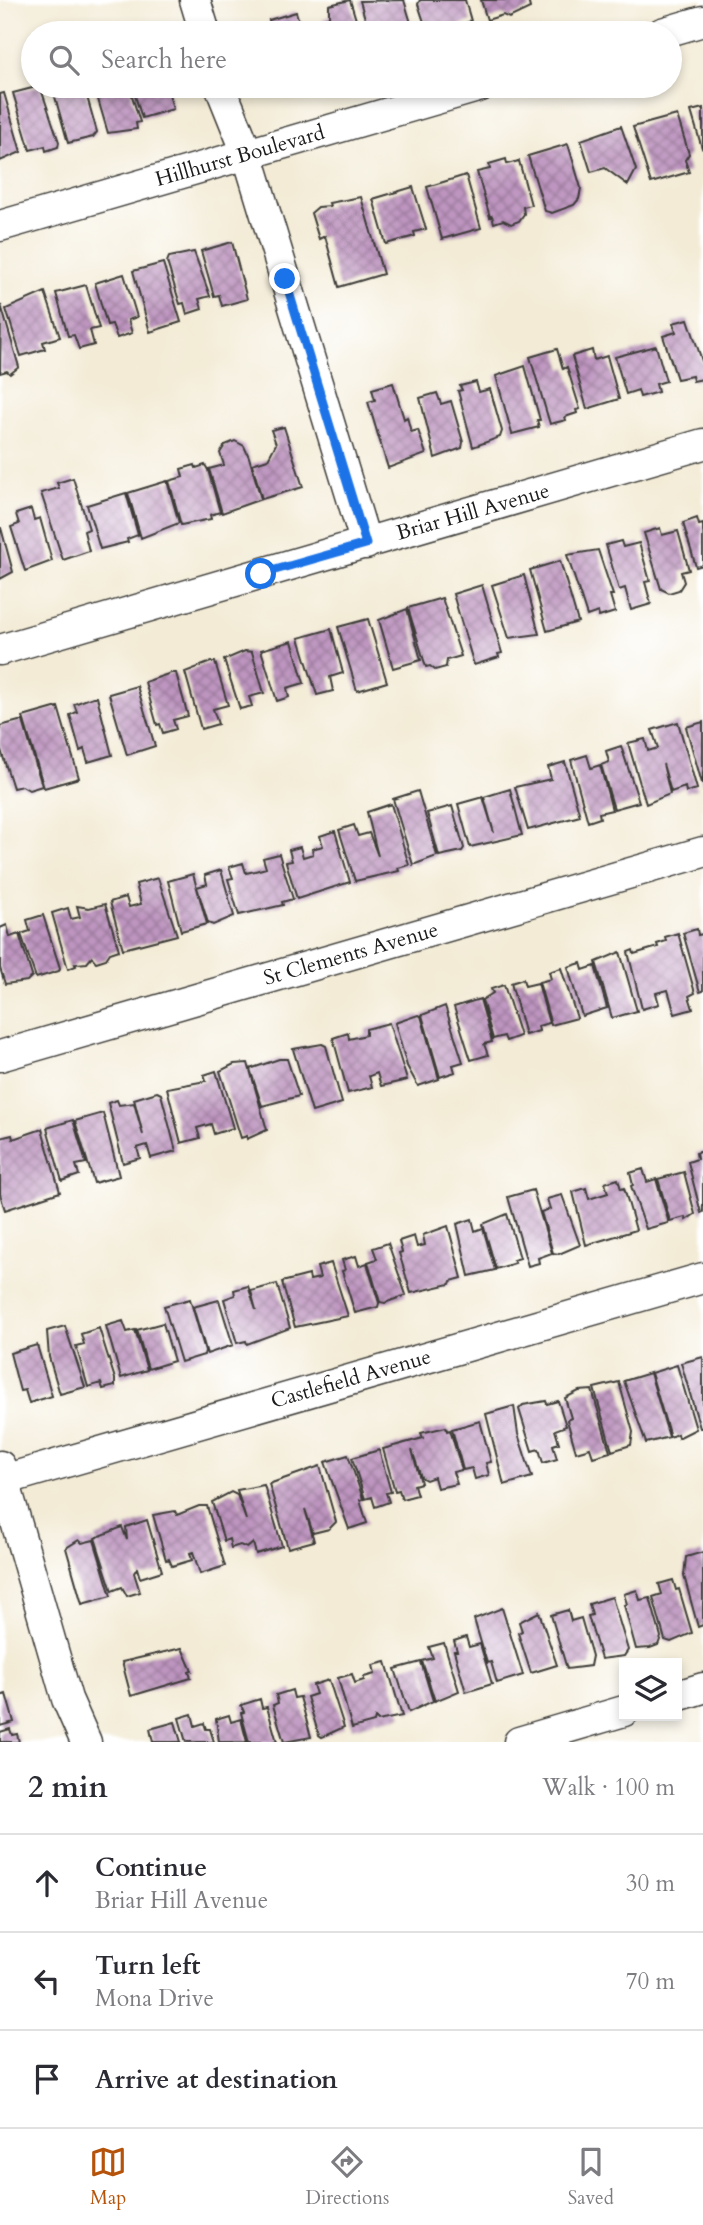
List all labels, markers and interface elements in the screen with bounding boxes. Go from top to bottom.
search box [21,21,682,98]
icon: search [45,41,83,79]
text: Search here [101,42,227,77]
street label: Hillhurst Boulevard [152,118,328,194]
route end [269,263,300,294]
street label: Briar Hill Avenue [393,476,553,548]
route start [245,558,276,589]
street label: St Clements Avenue [260,915,442,993]
street label: Castlefield Avenue [268,1342,434,1416]
map controls [619,1658,682,1721]
button: layers [619,1658,682,1721]
text: 2 min [28,1767,108,1808]
text: Walk · 100 m [542,1772,675,1803]
text: Continue [95,1850,207,1885]
icon: ahead [28,1864,66,1902]
text: 30 m [626,1868,675,1899]
text: Briar Hill Avenue [95,1885,268,1916]
text: Turn left [95,1948,200,1983]
icon: left [28,1962,66,2000]
text: 70 m [626,1966,675,1997]
text: Mona Drive [95,1983,214,2014]
icon: arrive [28,2060,66,2098]
text: Arrive at destination [95,2062,338,2097]
tab: Map [89,2143,127,2211]
tab: Directions [306,2143,389,2211]
tab: Saved [568,2143,614,2211]

